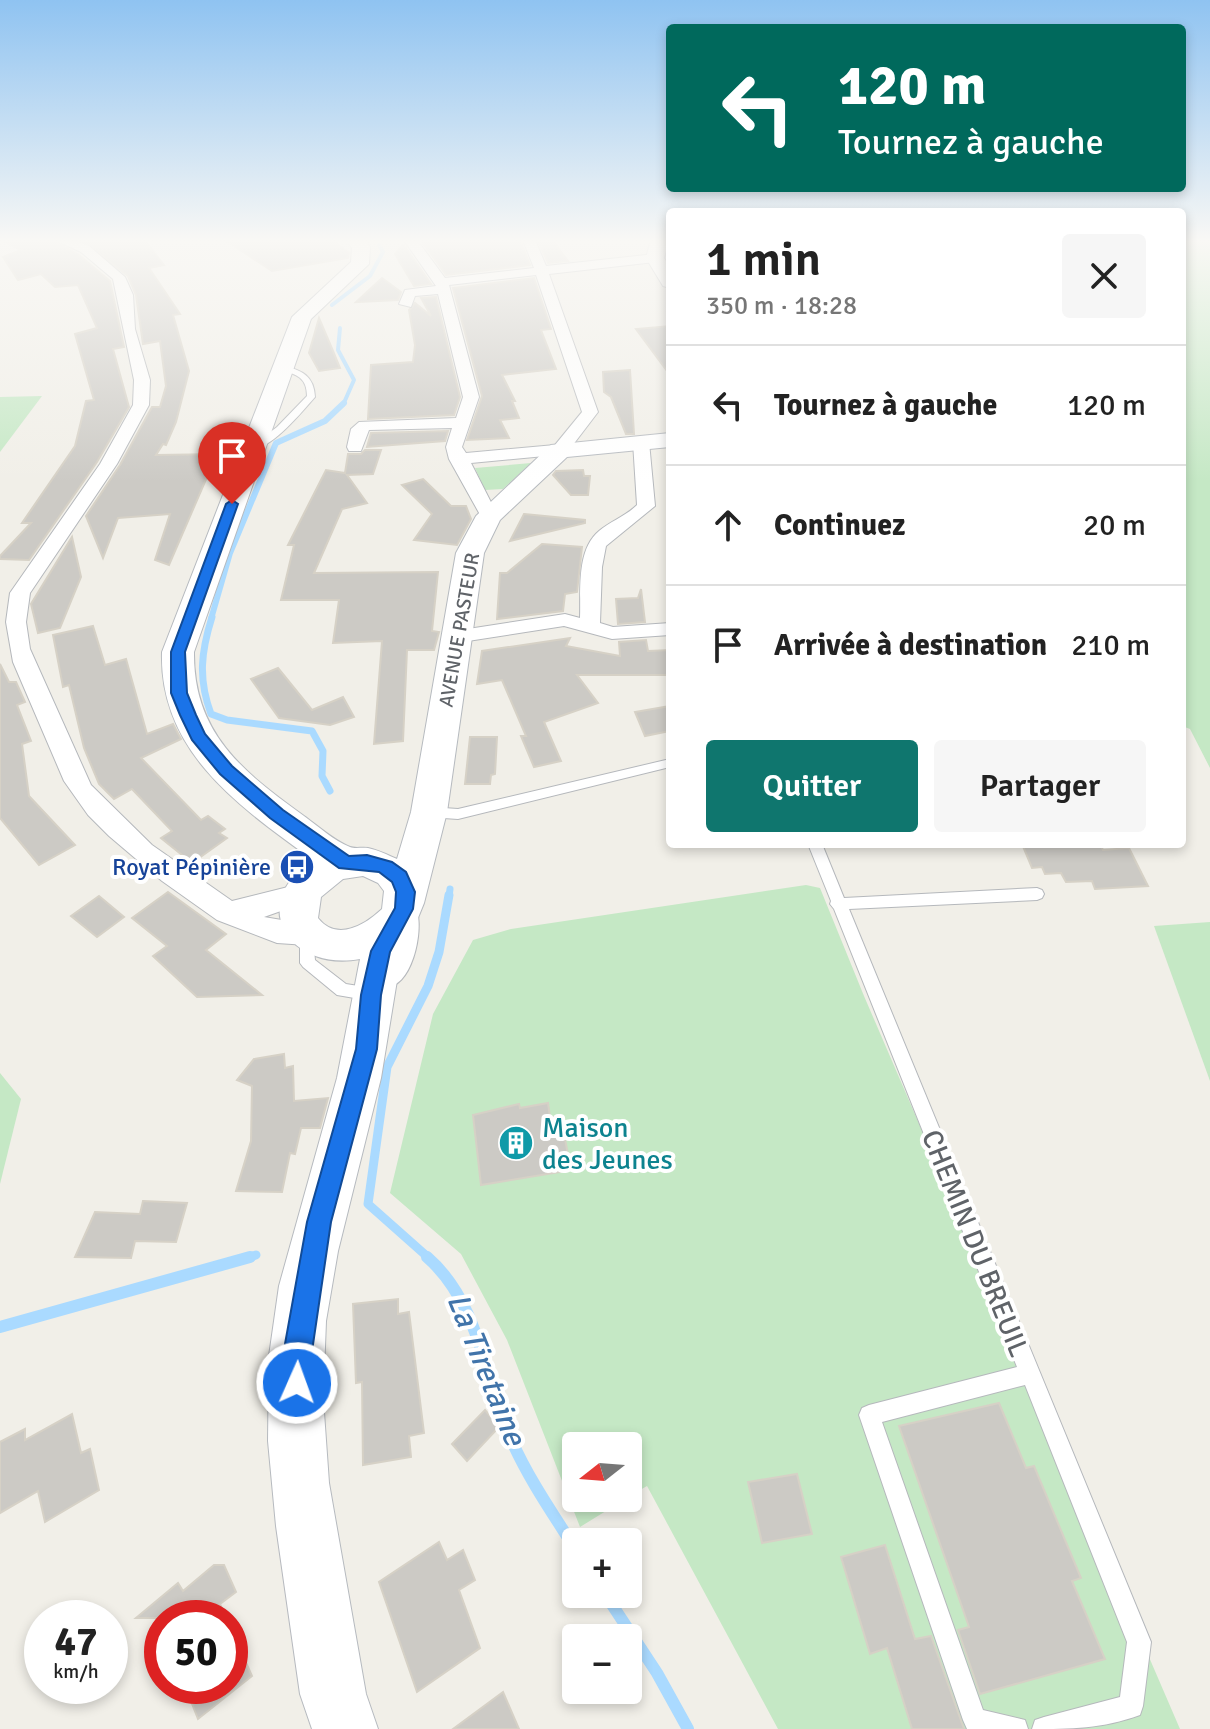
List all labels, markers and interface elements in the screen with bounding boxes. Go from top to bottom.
text: 120 m [838,51,986,120]
icon: left [706,56,810,160]
text: Tournez à gauche [838,120,1104,165]
text: 1 min [706,230,821,289]
button: close [1062,234,1146,318]
text: 350 m · 18:28 [706,290,857,322]
icon: left [706,383,750,427]
text: Tournez à gauche [774,387,997,424]
text: 120 m [1067,387,1146,424]
pin [198,422,266,504]
icon: arrive [210,434,254,478]
icon: ahead [706,503,750,547]
text: Continuez [774,507,906,544]
text: 20 m [1083,507,1146,544]
street label: AVENUE PASTEUR [434,551,485,709]
icon: arrive [706,623,750,667]
text: Arrivée à destination [774,627,1047,664]
text: 210 m [1071,627,1150,664]
button: Quitter [706,740,918,832]
button: Partager [934,740,1146,832]
bus stop icon: Royat Pépinière [278,848,316,886]
place label: Royat Pépinière [112,852,271,882]
place label: Maison des Jeunes [542,1111,673,1177]
building icon: Maison des Jeunes [497,1124,535,1162]
street label: CHEMIN DU BREUIL [914,1125,1036,1362]
water label: La Tiretaine [438,1287,535,1453]
position arrow [255,1341,339,1425]
north arrow [562,1432,642,1512]
map controls [562,1432,642,1704]
button: + [562,1528,642,1608]
speed limit sign: 50 [144,1600,248,1704]
text: 47 [54,1617,98,1667]
button: − [562,1624,642,1704]
text: km/h [53,1659,99,1684]

